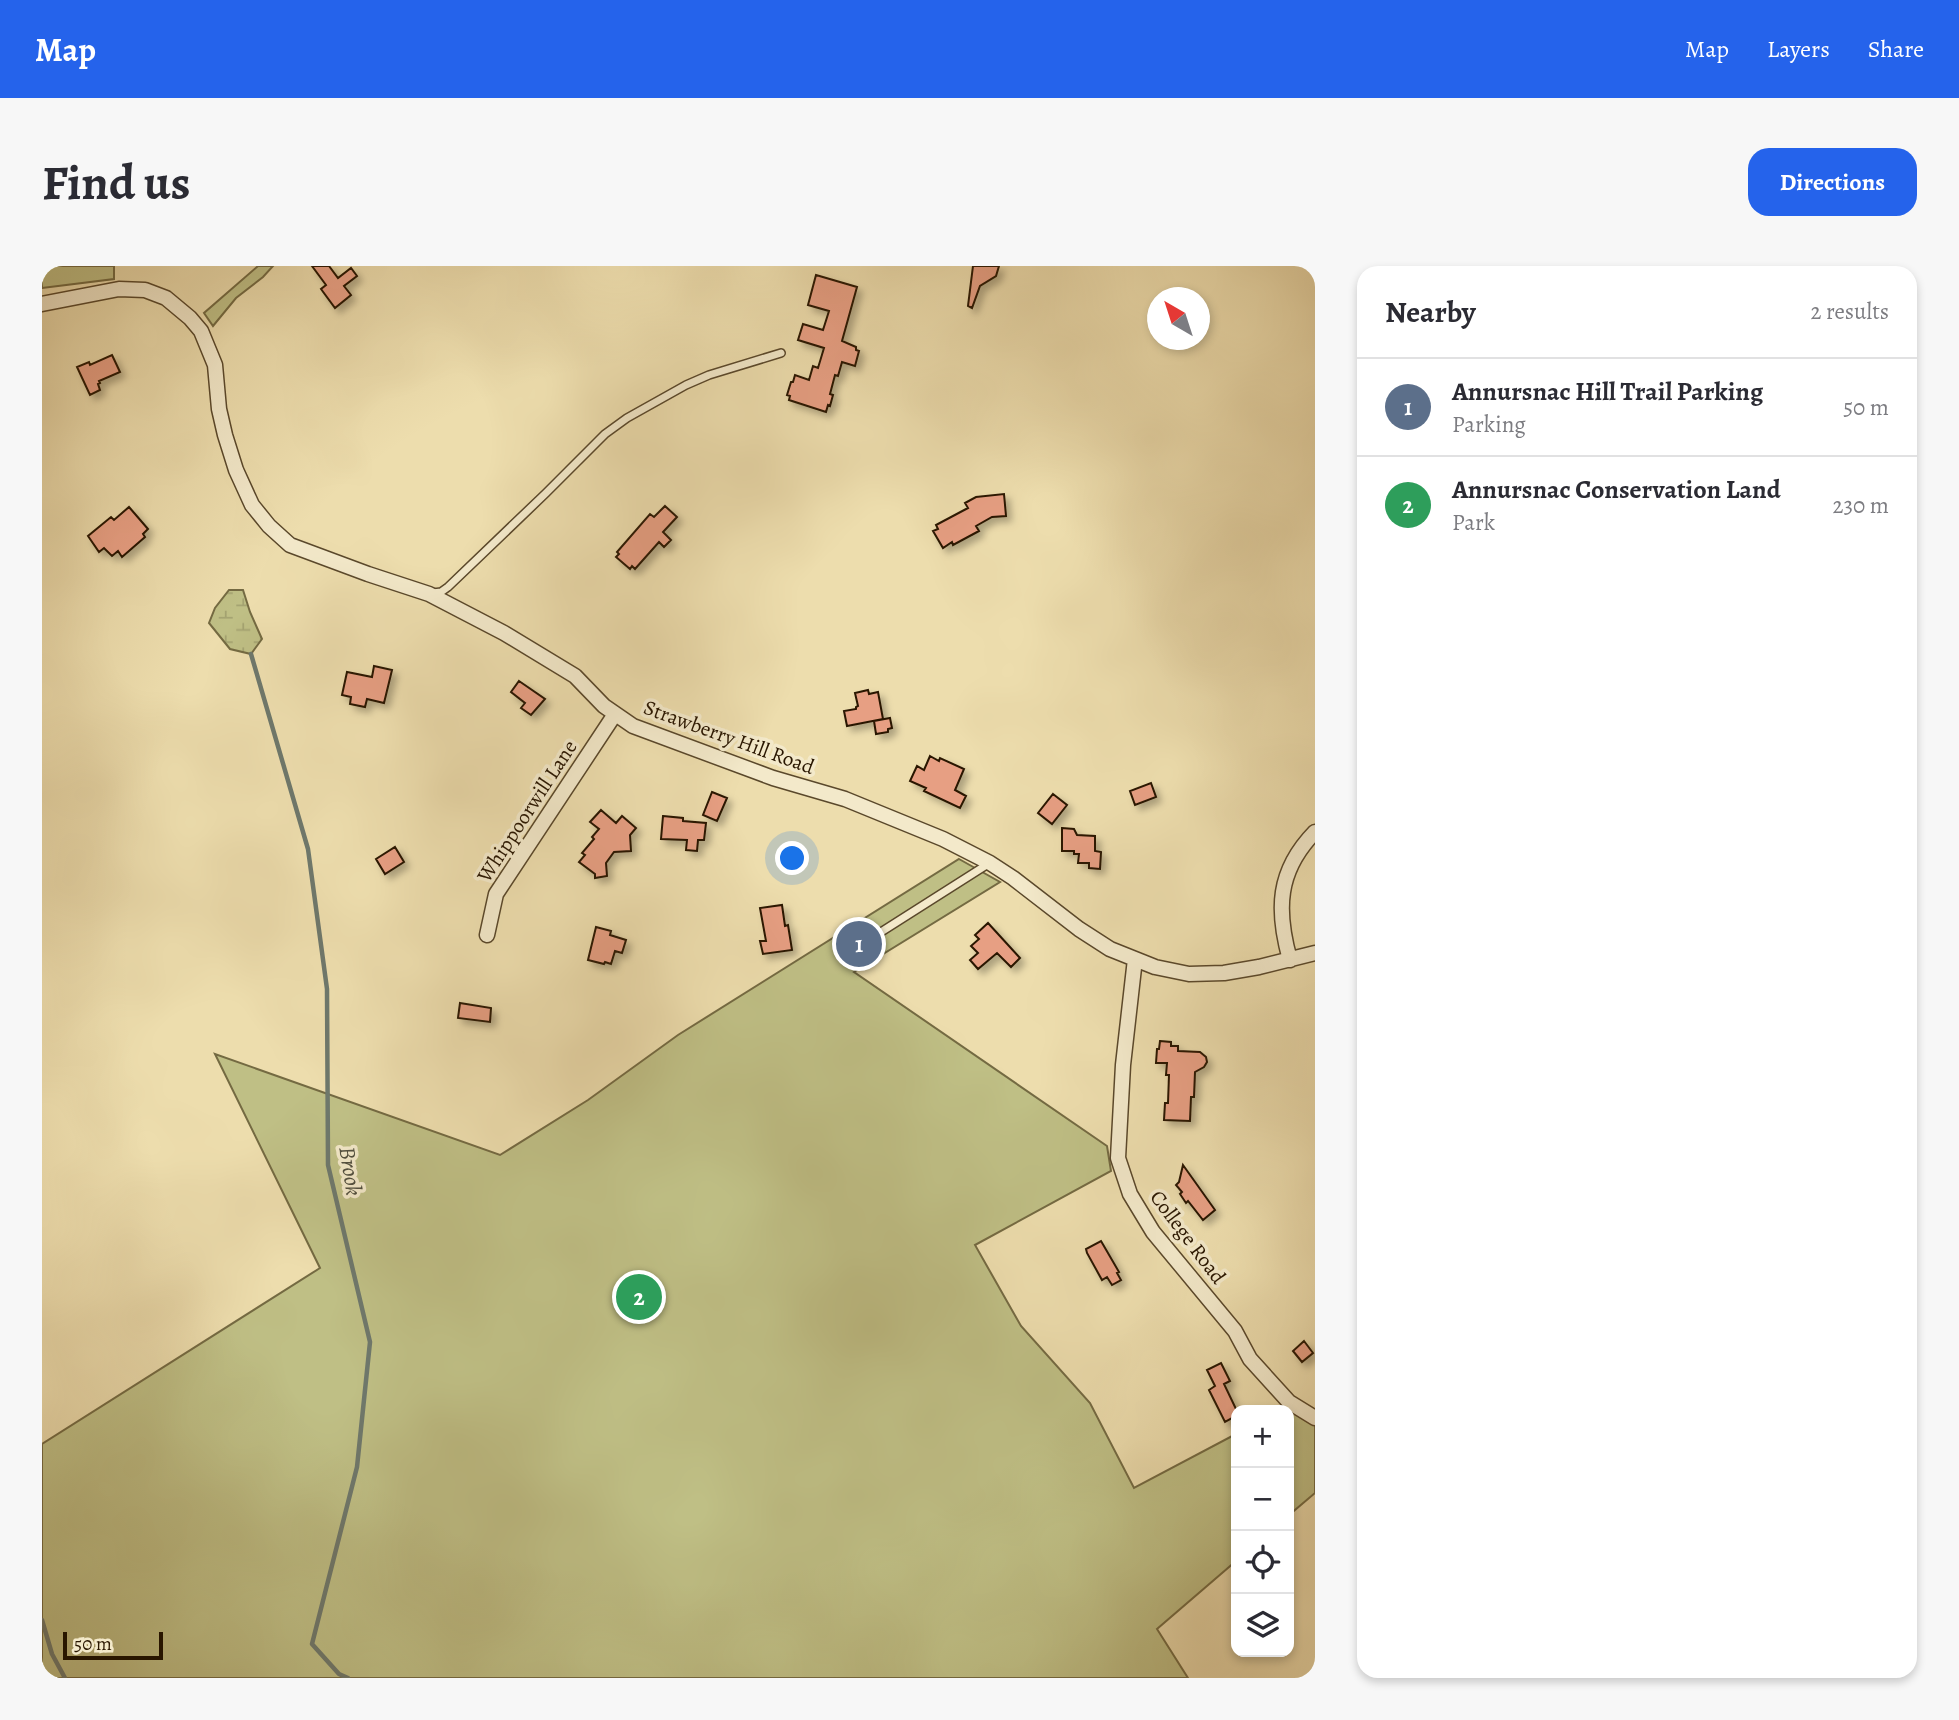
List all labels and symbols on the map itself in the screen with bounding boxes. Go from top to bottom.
north arrow [1147,287,1210,350]
street label: Strawberry Hill Road [640,693,819,781]
street label: Whippoorwill Lane [470,734,584,888]
your location [775,841,809,875]
pin: 1 [836,918,882,970]
water label: Brook [331,1144,370,1198]
street label: College Road [1144,1184,1233,1290]
pin: 2 [616,1271,662,1323]
scale bar [63,1629,163,1661]

